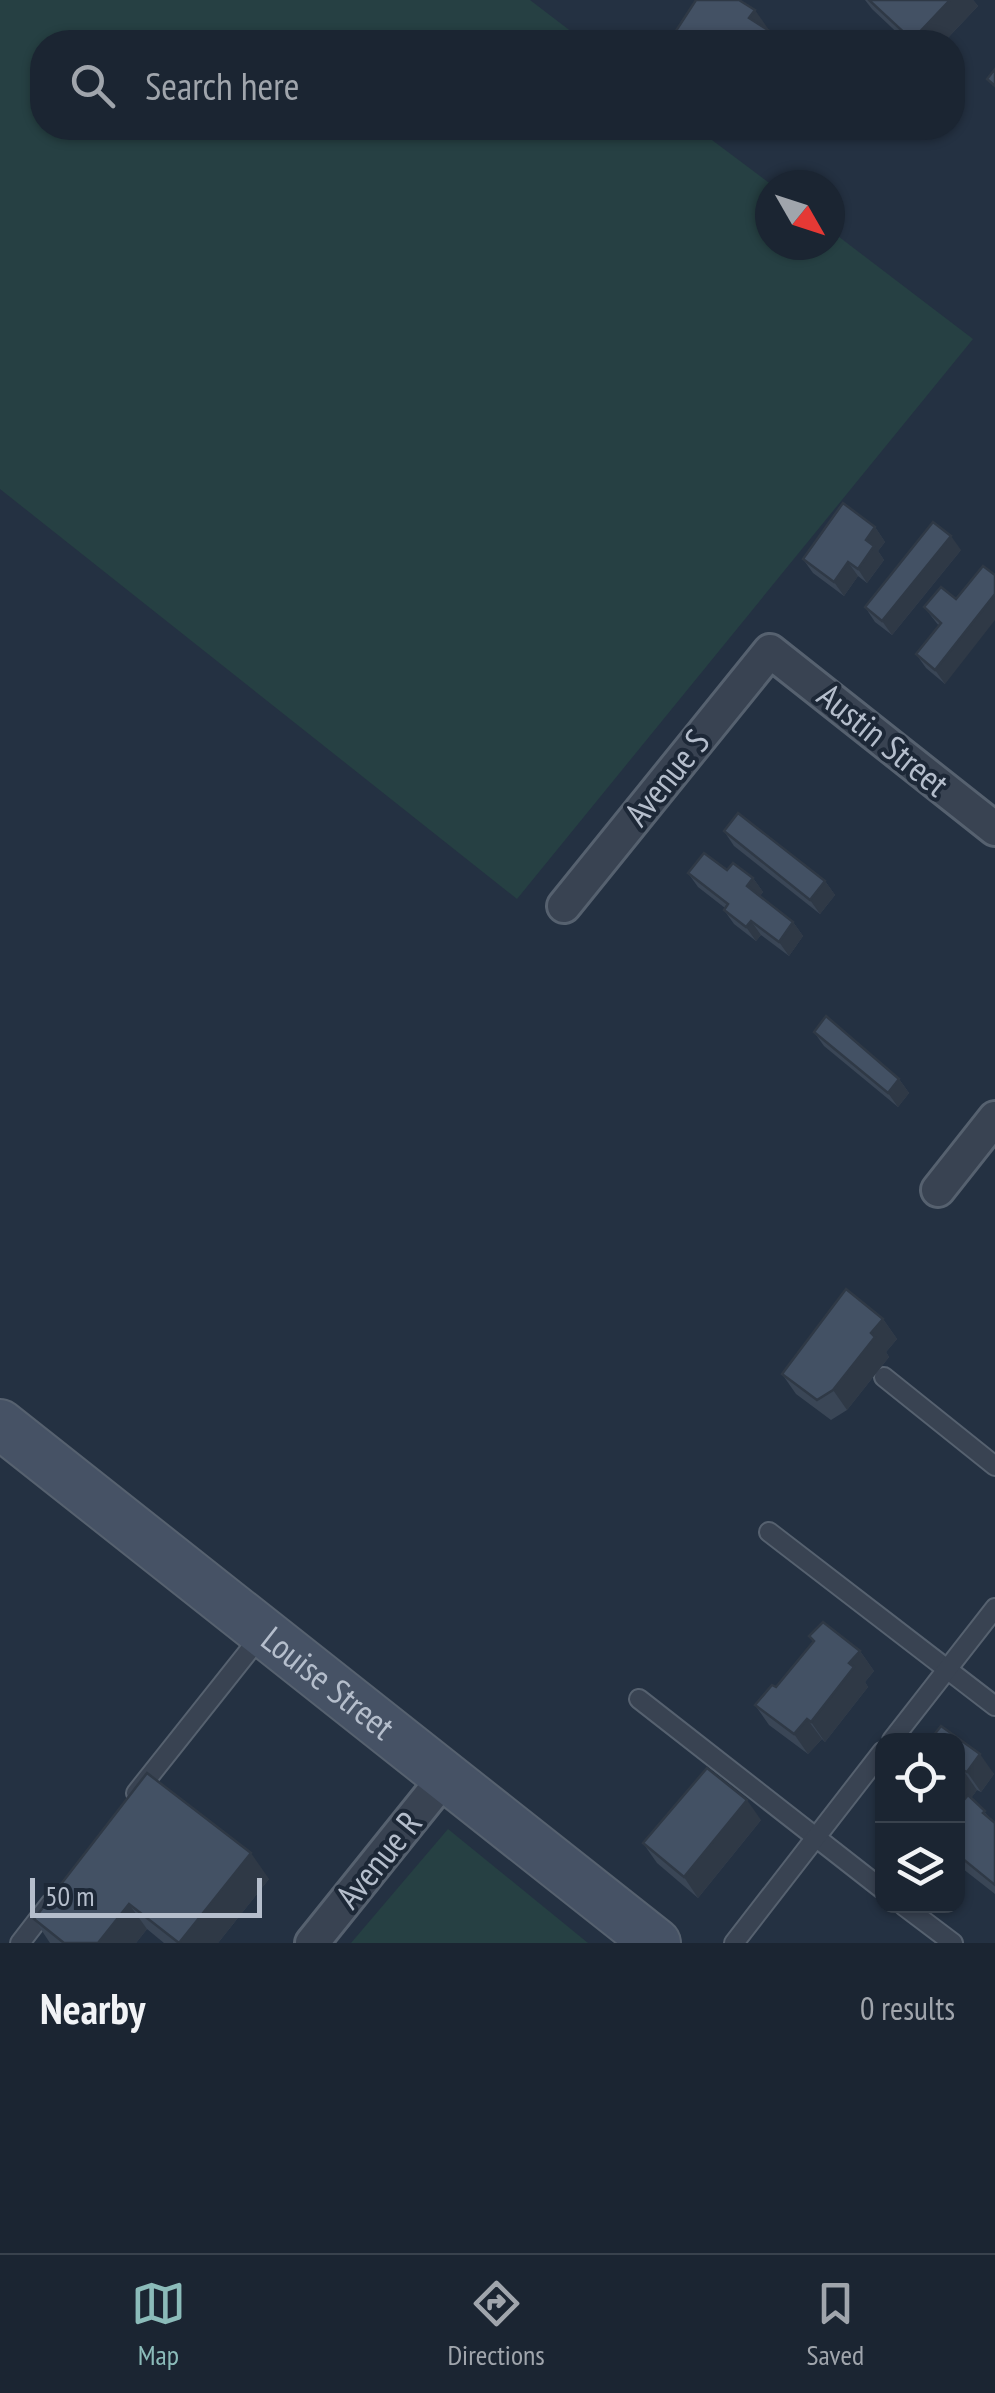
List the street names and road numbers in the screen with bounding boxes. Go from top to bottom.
street label: Austin Street [809,672,959,806]
street label: Avenue S [613,720,719,835]
street label: Louise Street [253,1616,405,1750]
street label: Avenue R [325,1801,432,1918]

